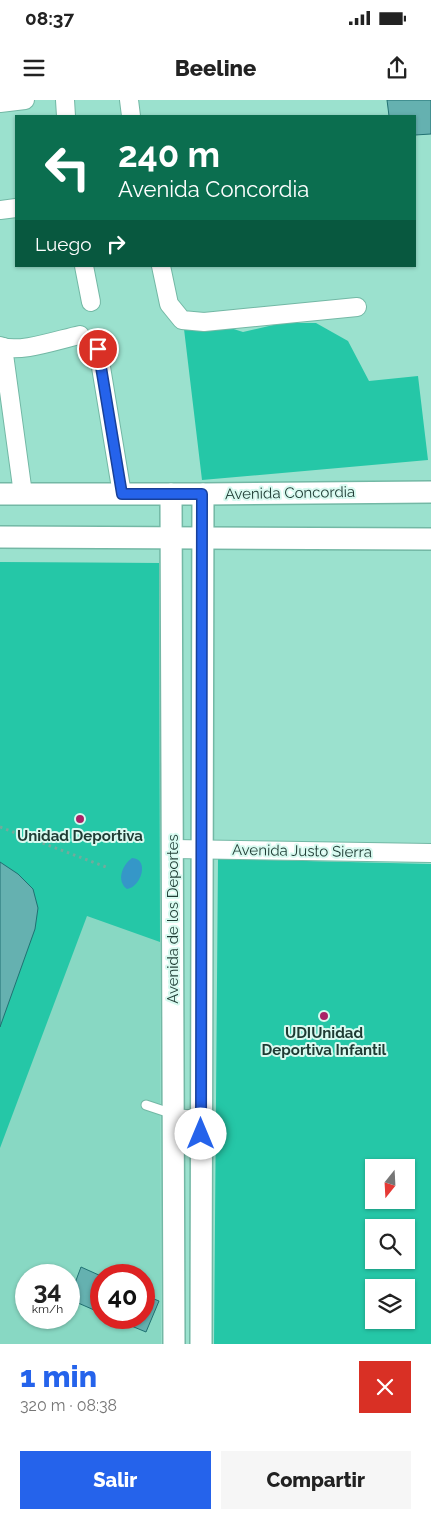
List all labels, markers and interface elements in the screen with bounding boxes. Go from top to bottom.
text: 08:37 [25,7,74,29]
icon: menu [20,54,48,82]
icon: share [383,54,411,82]
text: Beeline [175,55,256,81]
text: 240 m [118,134,220,175]
icon: left [35,135,100,200]
text: Avenida Concordia [118,176,309,202]
icon: right [102,230,130,258]
text: Luego [35,233,92,255]
pin [77,328,119,370]
icon: arrive [84,335,112,363]
street label: Avenida Concordia [225,483,355,503]
marker: Unidad Deportiva [74,813,86,825]
place label: Unidad Deportiva [17,827,143,845]
street label: Avenida de los Deportes [164,834,182,1004]
street label: Avenida Justo Sierra [232,841,372,861]
marker: UDIUnidad Deportiva Infantil [318,1010,330,1022]
place label: UDIUnidad Deportiva Infantil [262,1024,387,1059]
position arrow [174,1107,226,1159]
north arrow [365,1159,415,1209]
map controls [365,1159,415,1329]
button: search [365,1219,415,1269]
speed limit sign: 40 [90,1264,155,1329]
text: 34 [33,1275,62,1305]
button: layers [365,1279,415,1329]
text: km/h [32,1302,63,1316]
text: 1 min [20,1359,97,1394]
button: close [359,1361,411,1413]
text: 320 m · 08:38 [20,1396,117,1415]
button: Salir [20,1451,211,1509]
button: Compartir [221,1451,411,1509]

